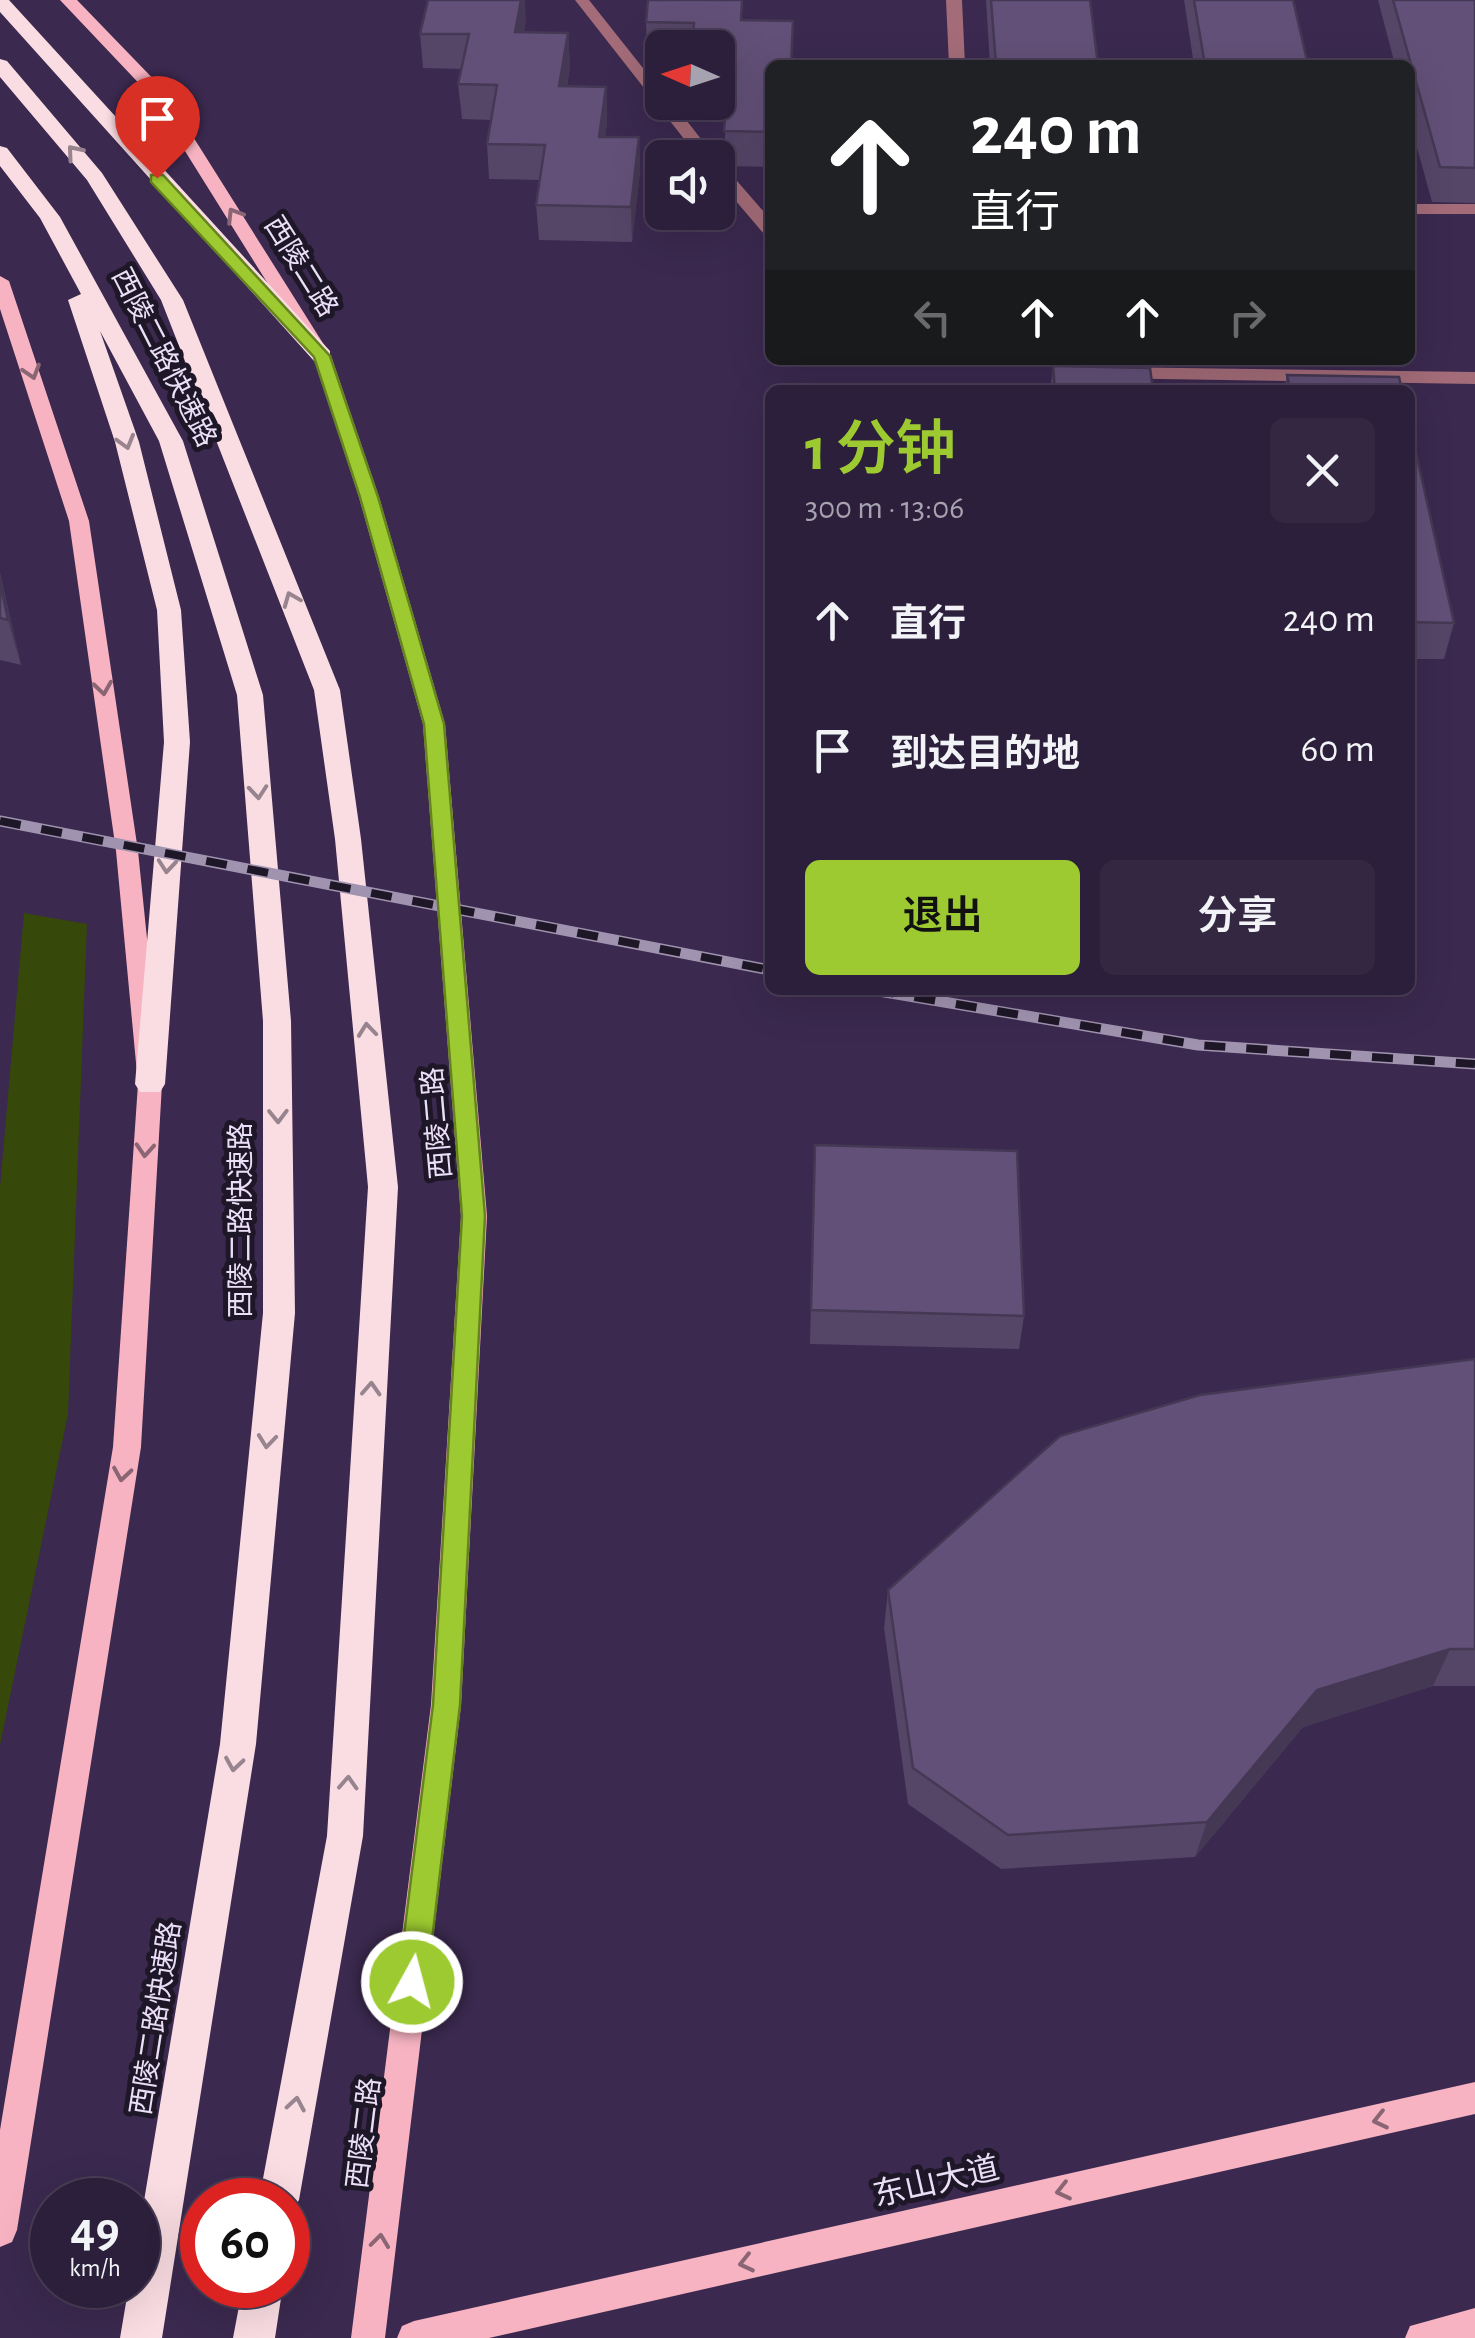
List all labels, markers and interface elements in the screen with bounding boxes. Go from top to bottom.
north arrow [645,30,735,120]
map controls [645,30,735,230]
pin [115,76,200,179]
icon: arrive [130,91,185,146]
text: 240 m [970,97,1142,167]
icon: ahead [805,100,935,230]
button: sound [645,140,735,230]
one-way arrow [67,145,85,164]
text: 直行 [970,191,1060,236]
one-way arrow [227,207,246,225]
street label: 西陵二路 [259,211,344,322]
street label: 西陵二路快速路 [106,263,222,452]
icon: left [905,290,960,345]
icon: ahead [1010,290,1065,345]
icon: ahead [1115,290,1170,345]
icon: right [1220,290,1275,345]
one-way arrow [21,363,41,380]
button: close [1270,418,1375,523]
text: 1 分钟 [805,421,956,481]
one-way arrow [114,433,135,450]
text: 300 m · 13:06 [805,492,964,524]
one-way arrow [282,592,302,609]
icon: ahead [805,593,860,648]
text: 240 m [1283,601,1375,639]
text: 直行 [890,606,966,644]
one-way arrow [92,680,113,696]
icon: arrive [805,723,860,778]
text: 60 m [1300,731,1375,769]
text: 到达目的地 [890,736,1080,774]
one-way arrow [246,785,268,801]
one-way arrow [156,858,178,874]
button: 退出 [805,860,1080,975]
button: 分享 [1100,860,1375,975]
one-way arrow [357,1022,378,1038]
street label: 西陵二路 [417,1066,457,1180]
one-way arrow [267,1109,288,1125]
street label: 西陵二路快速路 [226,1122,256,1318]
one-way arrow [135,1143,156,1159]
one-way arrow [360,1381,381,1397]
one-way arrow [257,1433,278,1449]
one-way arrow [113,1466,134,1483]
one-way arrow [225,1756,246,1772]
one-way arrow [337,1775,358,1791]
street label: 西陵二路快速路 [126,1919,186,2117]
position arrow [360,1930,464,2034]
street label: 西陵二路 [342,2076,386,2191]
one-way arrow [285,2096,306,2112]
one-way arrow [1372,2108,1389,2129]
street label: 东山大道 [870,2150,1002,2212]
speed limit sign: 60 [180,2178,310,2308]
one-way arrow [1055,2179,1072,2200]
text: 49 [70,2206,120,2256]
one-way arrow [369,2233,390,2249]
one-way arrow [738,2251,755,2272]
text: km/h [69,2256,121,2281]

